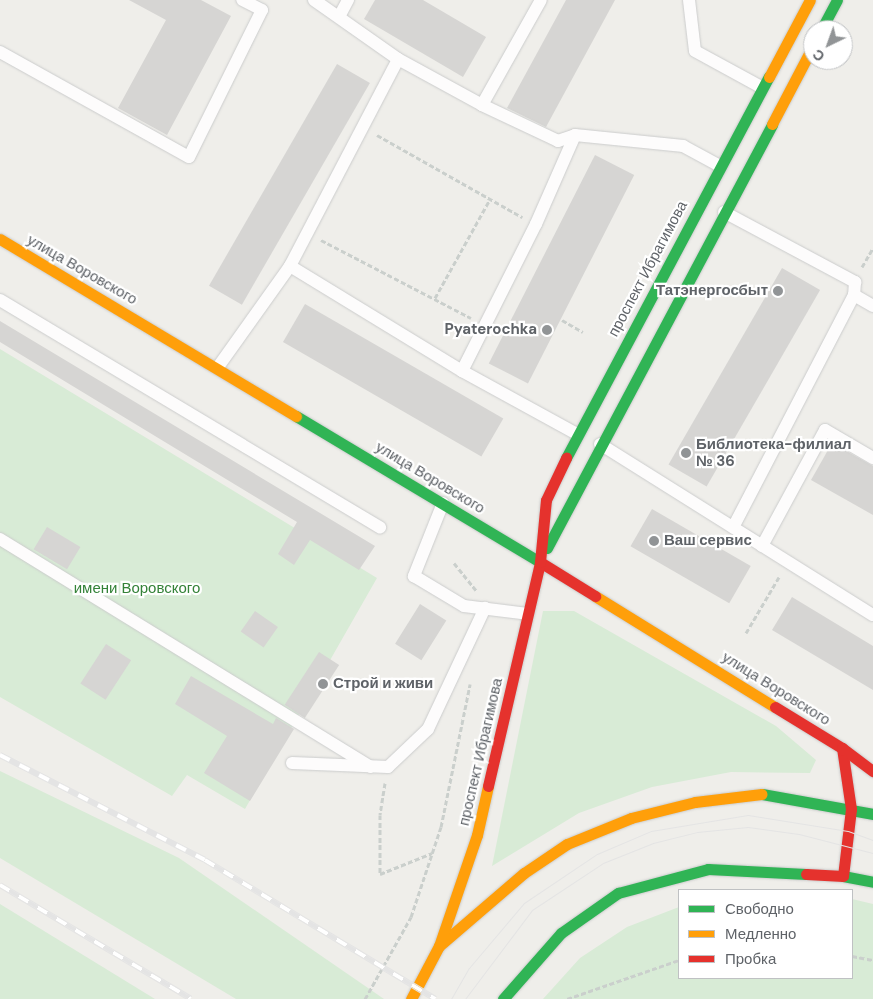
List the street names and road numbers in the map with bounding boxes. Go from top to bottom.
street label: проспект Ибрагимова [605,198,691,340]
street label: улица Воровского [24,231,140,309]
street label: улица Воровского [372,438,488,518]
street label: улица Воровского [719,648,833,730]
street label: проспект Ибрагимова [455,676,507,828]

